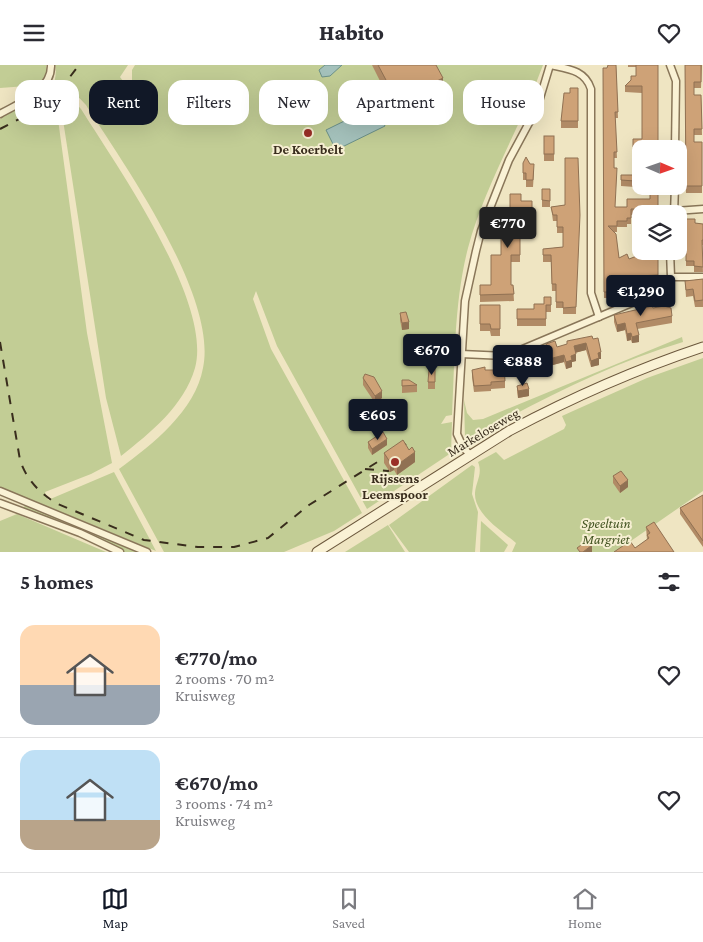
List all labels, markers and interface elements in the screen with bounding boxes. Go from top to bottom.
icon: menu [20,19,48,47]
icon: heart [655,19,683,47]
text: Habito [319,20,384,45]
chip: Buy [15,80,79,125]
chip: Rent [89,80,158,125]
chip: Filters [168,80,249,125]
chip: New [259,80,328,125]
chip: Apartment [338,80,453,125]
chip: House [463,80,544,125]
marker: De Koerbelt [302,127,314,139]
north arrow [632,140,688,195]
map controls [632,140,687,260]
place label: De Koerbelt [273,141,344,157]
button: layers [632,205,687,260]
pin: €770 [478,207,538,249]
text: €770 [490,214,526,231]
pin: €1,290 [600,275,682,317]
text: €1,290 [617,282,665,299]
pin: €670 [402,333,462,376]
text: €670 [414,341,450,358]
pin: €888 [493,345,553,387]
text: €888 [504,352,542,369]
pin: €605 [348,399,408,441]
street label: Markeloseweg [444,404,522,460]
text: €605 [360,406,396,423]
marker: Rijssens Leemspoor [389,456,401,468]
place label: Rijssens Leemspoor [362,470,428,502]
park label: Speeltuin Margriet [581,515,631,547]
icon: filters [655,568,683,596]
text: 5 homes [20,570,93,594]
icon: home [60,645,120,705]
text: €770/mo [175,646,257,670]
icon: heart [655,661,683,689]
text: 2 rooms · 70 m² [175,670,274,687]
text: Kruisweg [175,687,235,704]
icon: home [60,770,120,830]
text: €670/mo [175,771,258,795]
icon: heart [655,786,683,814]
text: 3 rooms · 74 m² [175,795,273,812]
text: Kruisweg [175,812,235,829]
tab: Map [101,885,129,931]
tab: Saved [332,885,365,931]
tab: Home [568,885,602,931]

